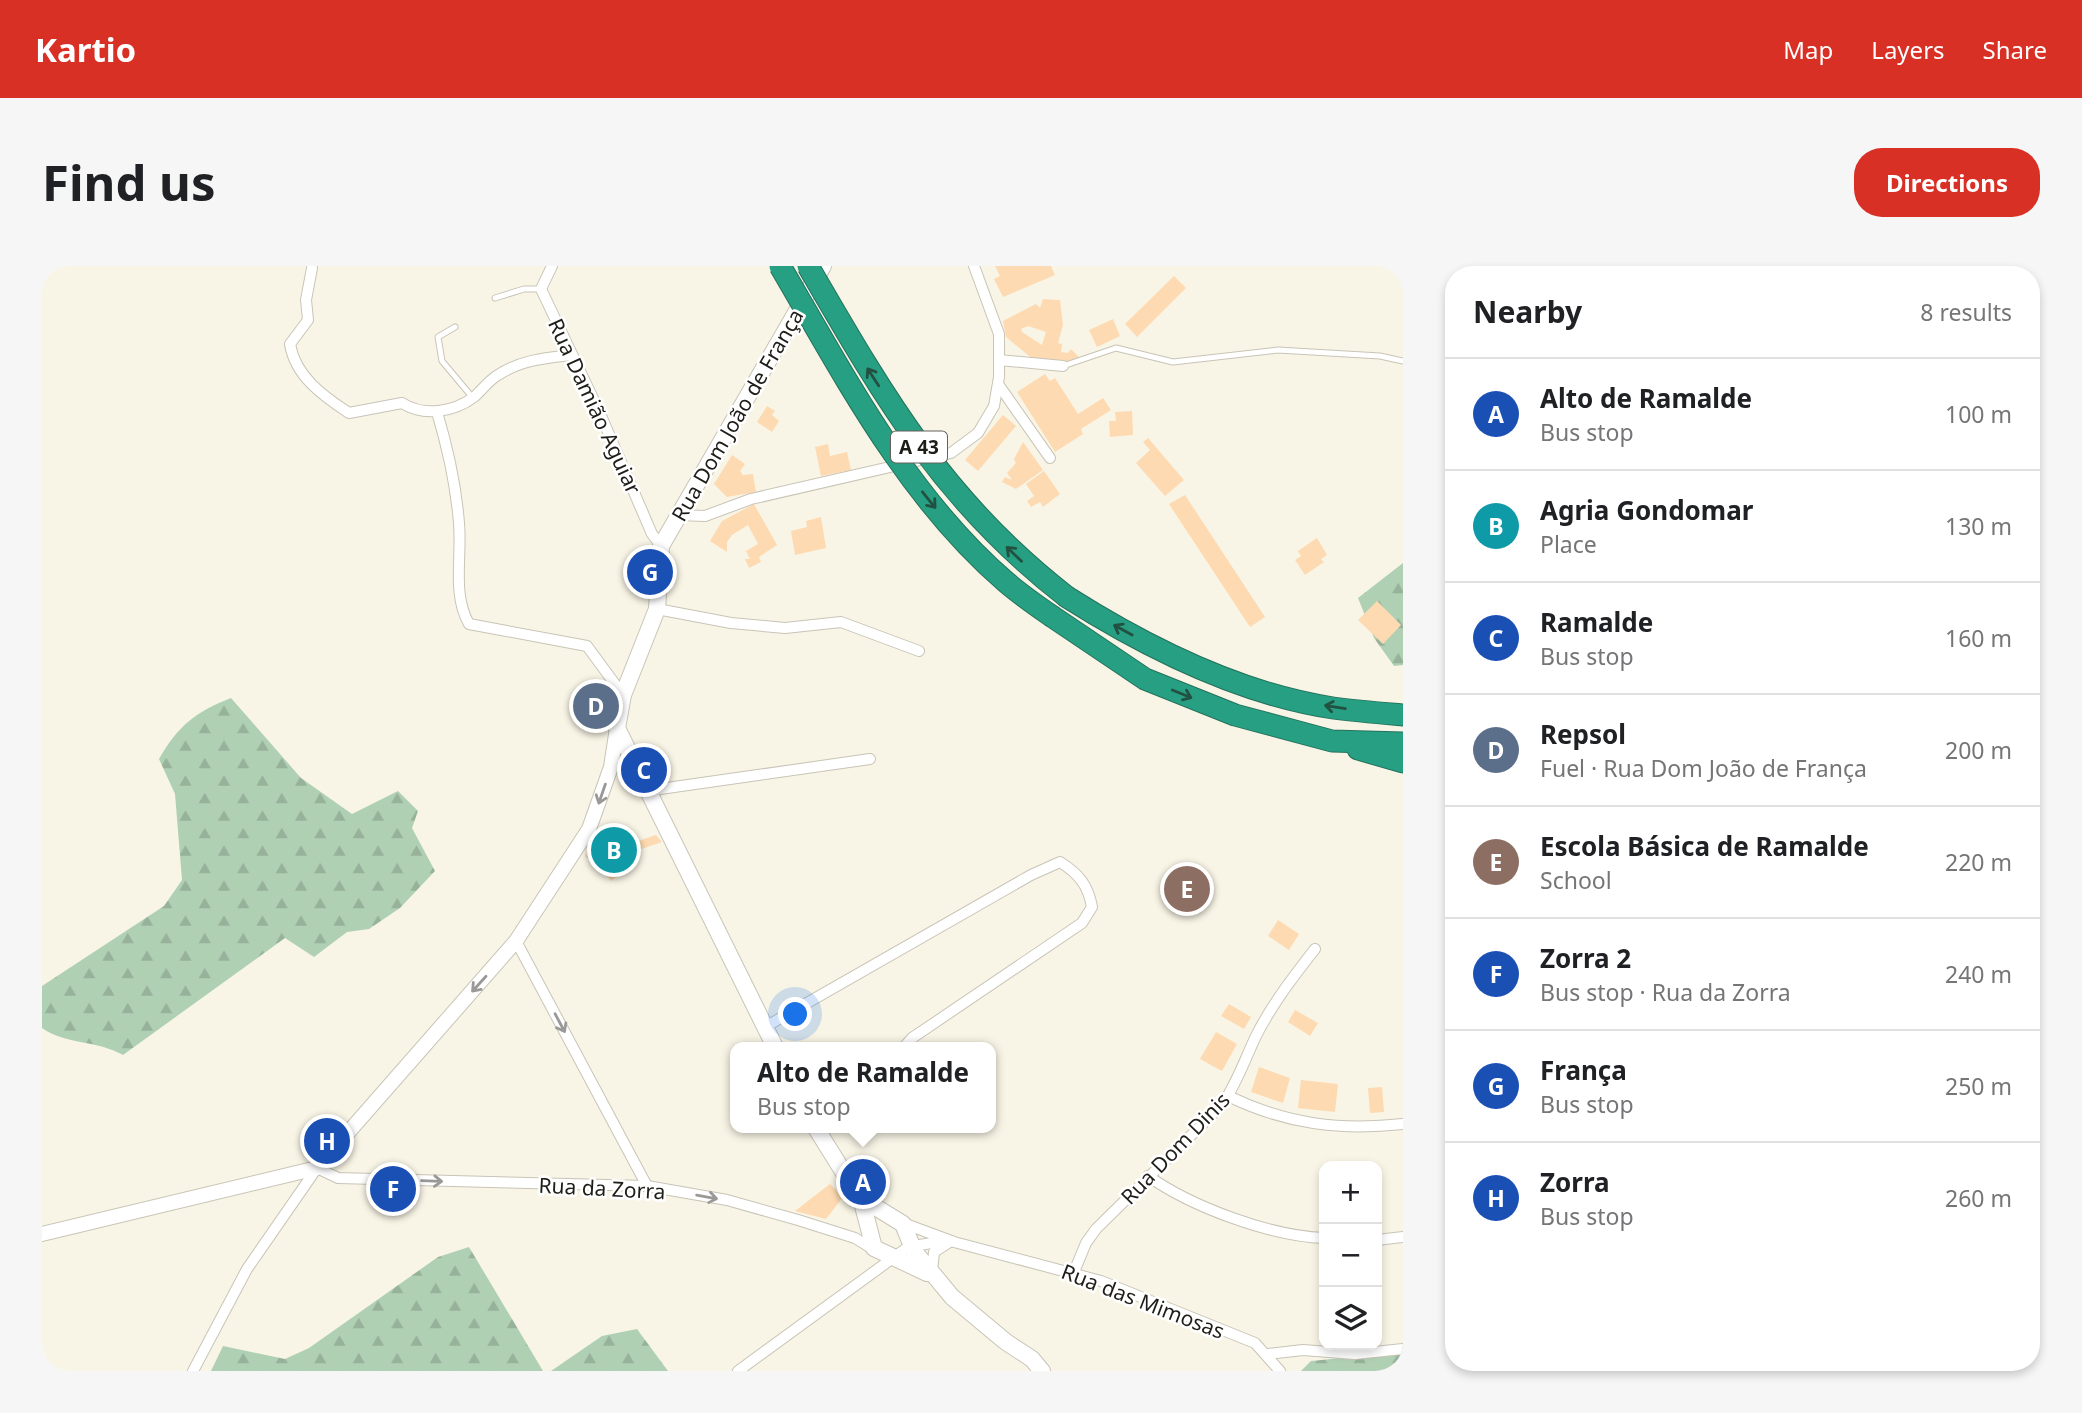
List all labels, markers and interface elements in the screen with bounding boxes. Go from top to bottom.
text: Kartio [35,27,136,72]
text: Map [1783,33,1833,66]
text: Layers [1871,33,1945,66]
text: Share [1983,33,2047,66]
button: Directions [1854,148,2040,217]
text: Find us [42,149,216,215]
text: Nearby [1473,291,1582,332]
text: 8 results [1920,296,2012,328]
street label: Rua Dom João de França [665,304,809,526]
street label: Rua Damião Aguiar [542,314,648,499]
one-way arrow [866,367,880,387]
text: Alto de Ramalde [1540,380,1752,416]
text: A [1488,398,1504,430]
text: 100 m [1945,398,2012,430]
text: Bus stop [1540,416,1634,448]
road number: A 43 [891,432,947,462]
one-way arrow [921,490,936,508]
text: Agria Gondomar [1540,492,1753,528]
text: B [1488,510,1504,542]
text: 130 m [1945,510,2012,542]
text: Place [1540,528,1597,560]
pin: G [627,546,673,598]
one-way arrow [1006,546,1023,563]
text: Ramalde [1540,604,1653,640]
text: C [1489,622,1503,654]
text: 160 m [1945,622,2012,654]
one-way arrow [1113,623,1133,637]
text: Bus stop [1540,640,1634,672]
pin: D [573,680,619,732]
one-way arrow [1171,688,1193,701]
one-way arrow [1324,700,1347,713]
text: Repsol [1540,716,1626,752]
text: D [1488,734,1504,766]
text: 200 m [1945,734,2012,766]
pin: C [621,744,667,796]
text: Fuel · Rua Dom João de França [1540,752,1867,784]
one-way arrow [595,783,607,805]
pin: B [591,824,637,876]
text: Escola Básica de Ramalde [1540,828,1869,864]
text: E [1490,846,1502,878]
text: 220 m [1945,846,2012,878]
pin: E [1164,863,1210,915]
text: School [1540,864,1612,896]
text: Zorra 2 [1540,940,1631,976]
text: F [1490,958,1502,990]
text: 240 m [1945,958,2012,990]
one-way arrow [471,974,487,992]
text: Bus stop · Rua da Zorra [1540,976,1791,1008]
your location [778,997,812,1031]
one-way arrow [554,1012,568,1033]
popup [730,1042,996,1133]
text: França [1540,1052,1627,1088]
text: Alto de Ramalde [757,1054,969,1090]
text: G [1488,1070,1504,1102]
text: 250 m [1945,1070,2012,1102]
street label: Rua Dom Dinis [1114,1086,1236,1210]
text: Bus stop [1540,1088,1634,1120]
text: Bus stop [757,1090,851,1122]
pin: H [304,1115,350,1167]
pin: A [840,1156,886,1208]
map controls [1319,1161,1382,1350]
button: + [1319,1161,1382,1224]
pin: F [370,1163,416,1215]
text: Zorra [1540,1164,1610,1200]
street label: Rua da Zorra [538,1171,666,1205]
one-way arrow [420,1174,443,1187]
text: H [1487,1182,1505,1214]
text: 260 m [1945,1182,2012,1214]
one-way arrow [695,1191,718,1204]
text: Bus stop [1540,1200,1634,1232]
button: − [1319,1224,1382,1287]
street label: Rua das Mimosas [1058,1257,1228,1345]
button: layers [1319,1287,1382,1350]

